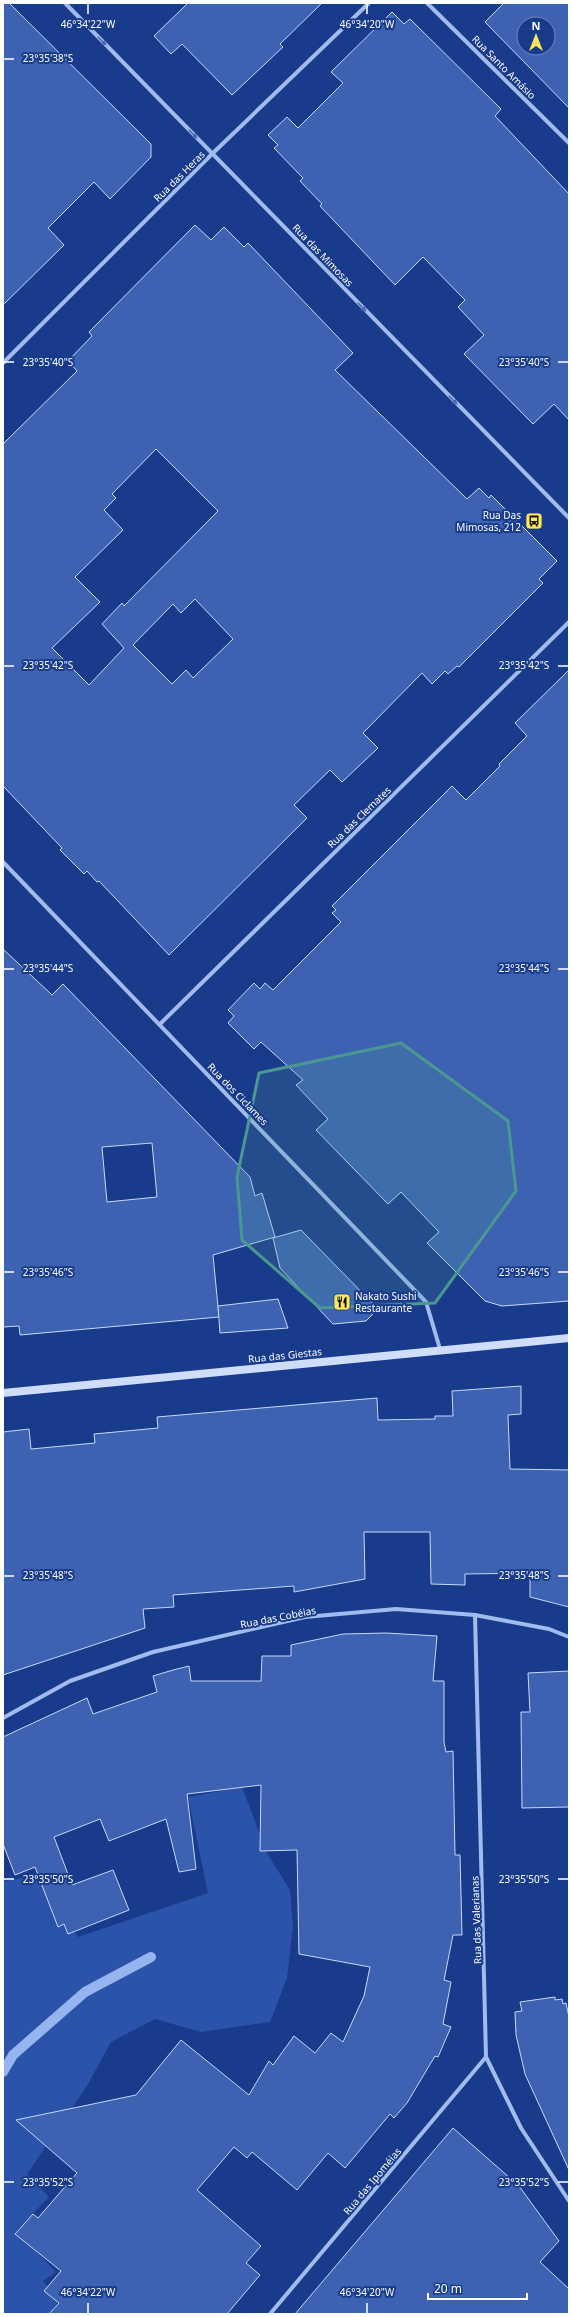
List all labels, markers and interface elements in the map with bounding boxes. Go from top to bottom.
north arrow [516,16,556,56]
text: 46°34'22"W [61,17,116,31]
text: 46°34'20"W [340,17,395,31]
text: N [532,18,540,33]
street label: Rua Santo Amásio [469,32,539,102]
one-way arrow [97,36,107,46]
text: 23°35'38"S [23,51,74,65]
one-way arrow [188,129,198,139]
street label: Rua das Heras [150,147,208,205]
street label: Rua das Mimosas [289,221,357,290]
one-way arrow [357,302,367,312]
text: 23°35'40"S [23,355,74,369]
text: 23°35'40"S [499,355,550,369]
one-way arrow [448,395,458,405]
place label: Rua Das Mimosas, 212 [456,508,521,534]
bus stop icon: Rua Das Mimosas, 212 [524,511,544,531]
text: 23°35'42"S [23,658,74,672]
text: 23°35'42"S [499,658,550,672]
street label: Rua das Clemates [324,783,394,851]
text: 23°35'44"S [23,961,74,975]
text: 23°35'44"S [499,961,550,975]
street label: Rua dos Ciclames [205,1060,272,1128]
text: 23°35'46"S [23,1265,74,1279]
text: 23°35'46"S [499,1265,550,1279]
place label: Nakato Sushi Restaurante [355,1289,417,1315]
restaurant icon: Nakato Sushi Restaurante [332,1292,352,1312]
street label: Rua das Giestas [247,1344,323,1366]
text: 23°35'48"S [23,1568,74,1582]
text: 23°35'48"S [499,1568,550,1582]
street label: Rua das Cobéias [239,1603,317,1631]
text: 23°35'50"S [23,1872,74,1886]
text: 23°35'50"S [499,1872,550,1886]
street label: Rua das Valerianas [467,1875,485,1964]
street label: Rua das Ipoméias [340,2144,404,2217]
text: 23°35'52"S [23,2175,74,2189]
text: 23°35'52"S [499,2175,550,2189]
scale bar [428,2275,527,2301]
text: 20 m [434,2280,462,2297]
text: 46°34'22"W [61,2285,116,2299]
text: 46°34'20"W [340,2285,395,2299]

